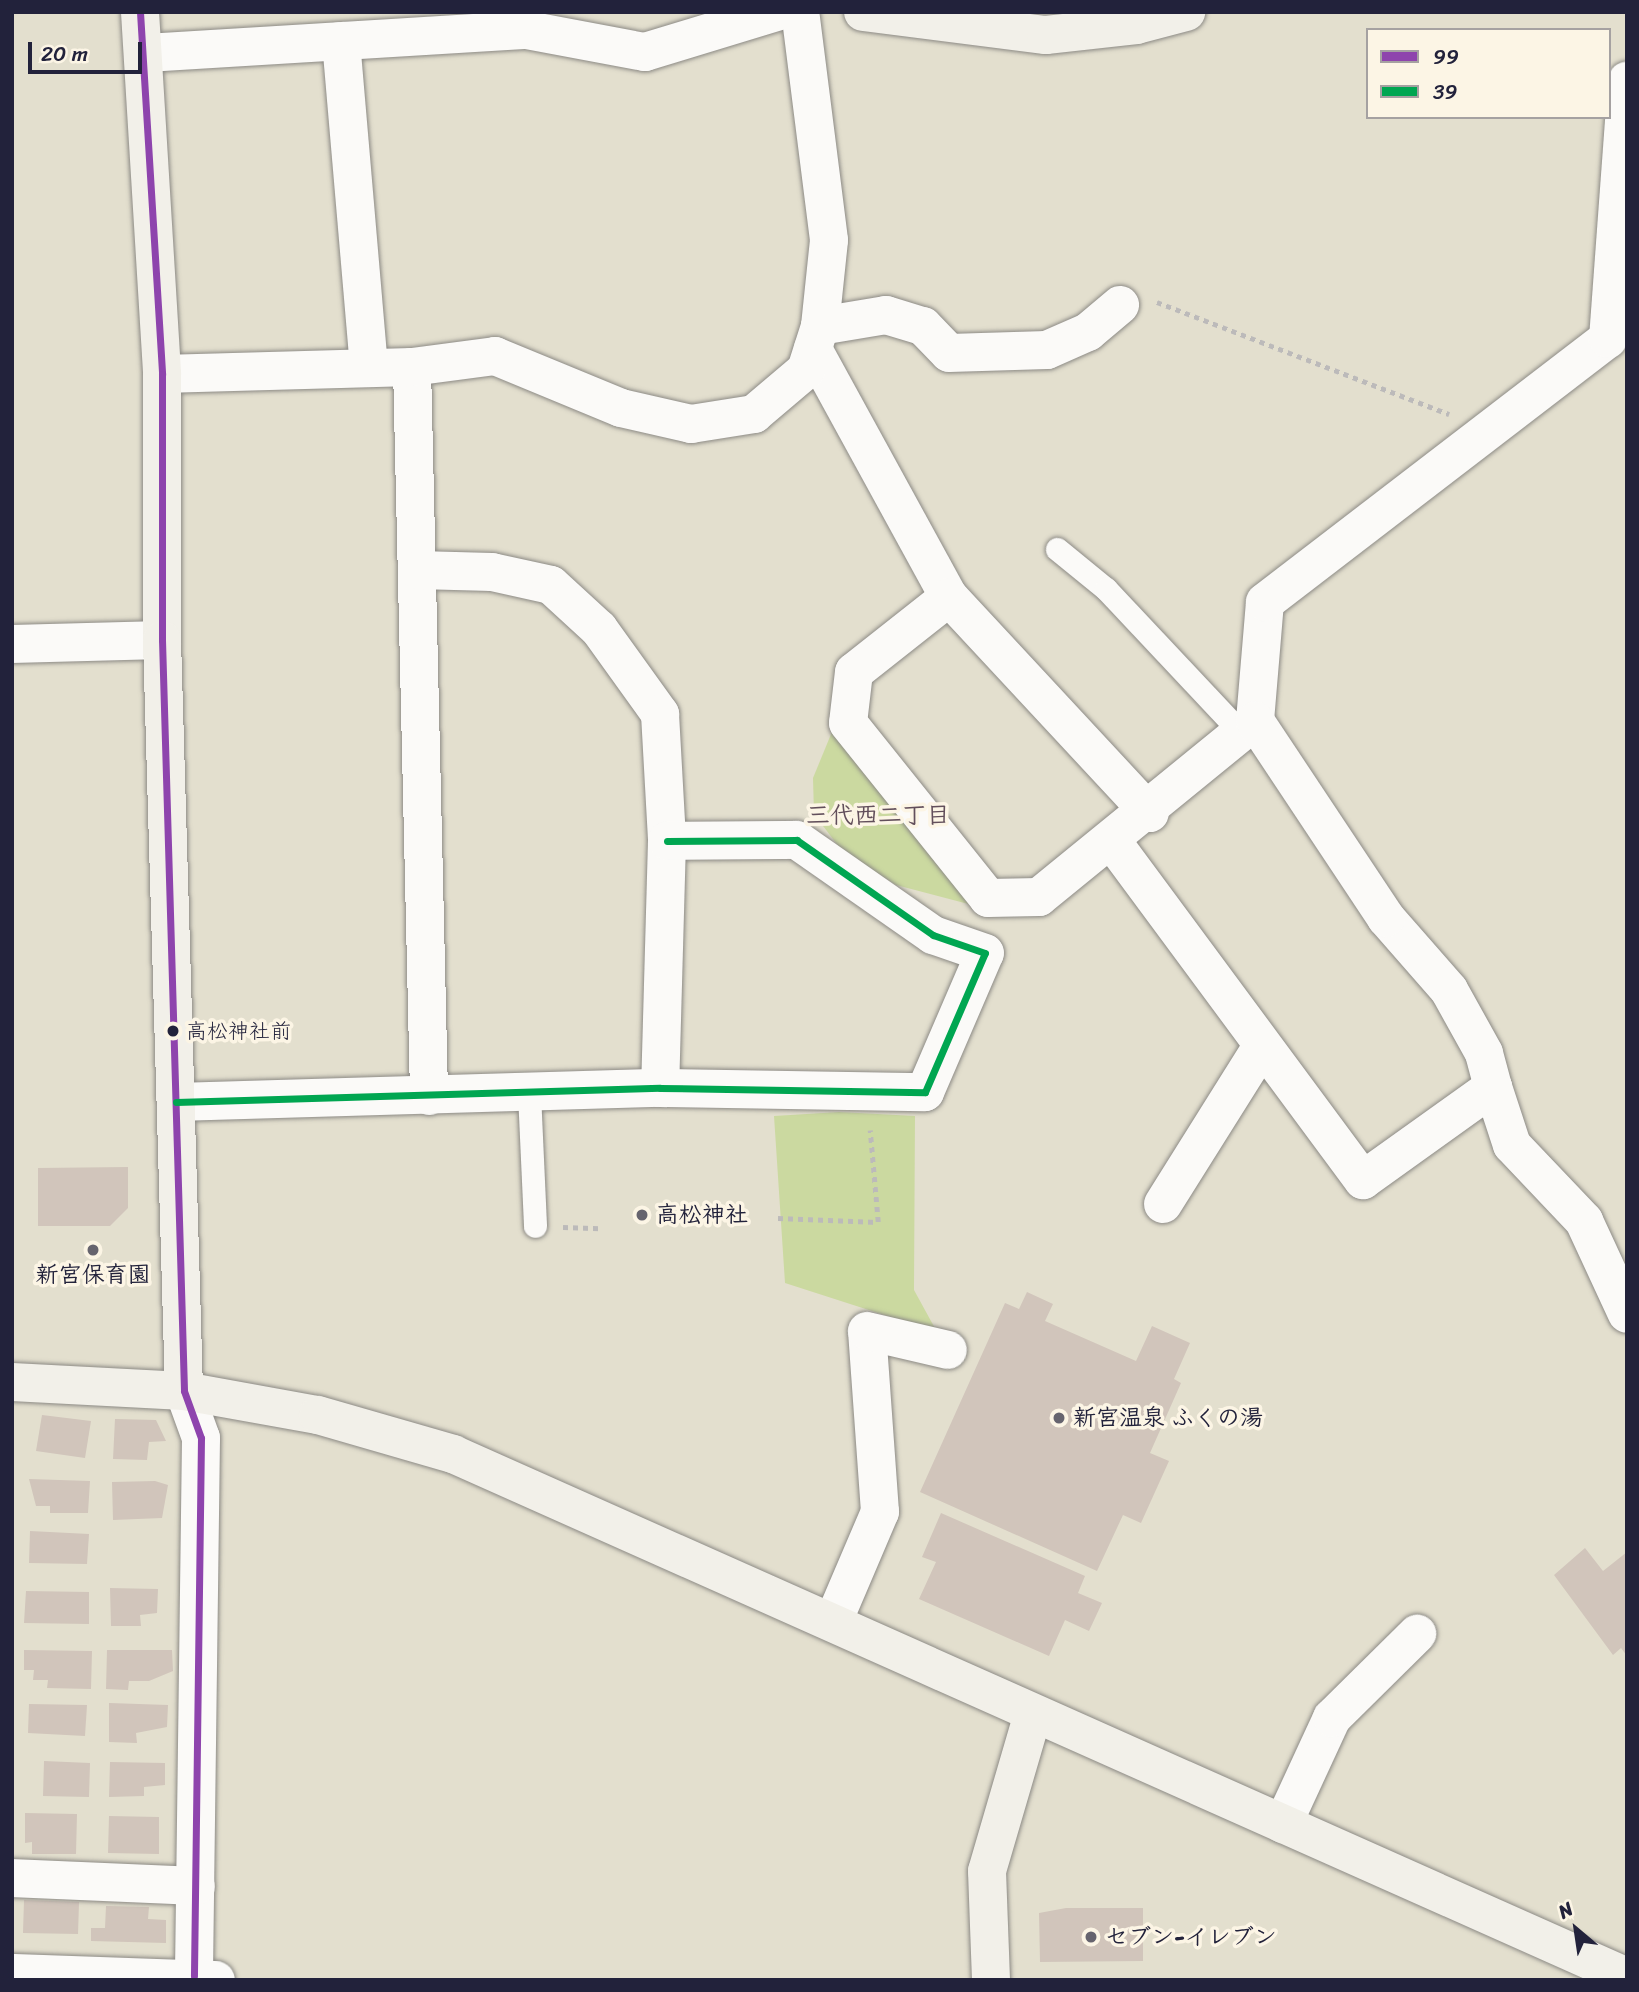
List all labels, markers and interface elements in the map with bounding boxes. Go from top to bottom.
scale bar [32,28,145,72]
legend [1366,28,1611,119]
text: 20 m [41,35,88,73]
text: 99 [1433,38,1459,76]
text: 39 [1433,73,1457,111]
district label: 三代西二丁目 [806,802,950,830]
place label: 高松神社前 [186,1018,291,1044]
marker: 高松神社前 [166,1024,180,1038]
place label: 高松神社 [656,1201,748,1229]
marker: 高松神社 [634,1207,650,1223]
marker: 新宮保育園 [85,1242,101,1258]
place label: 新宮保育園 [36,1261,150,1289]
place label: 新宮温泉 ふくの湯 [1073,1404,1263,1432]
marker: 新宮温泉 ふくの湯 [1051,1410,1067,1426]
text: N [1552,1893,1579,1928]
north arrow [1541,1894,1611,1964]
place label: セブン-イレブン [1105,1923,1277,1951]
marker: セブン-イレブン [1083,1929,1099,1945]

